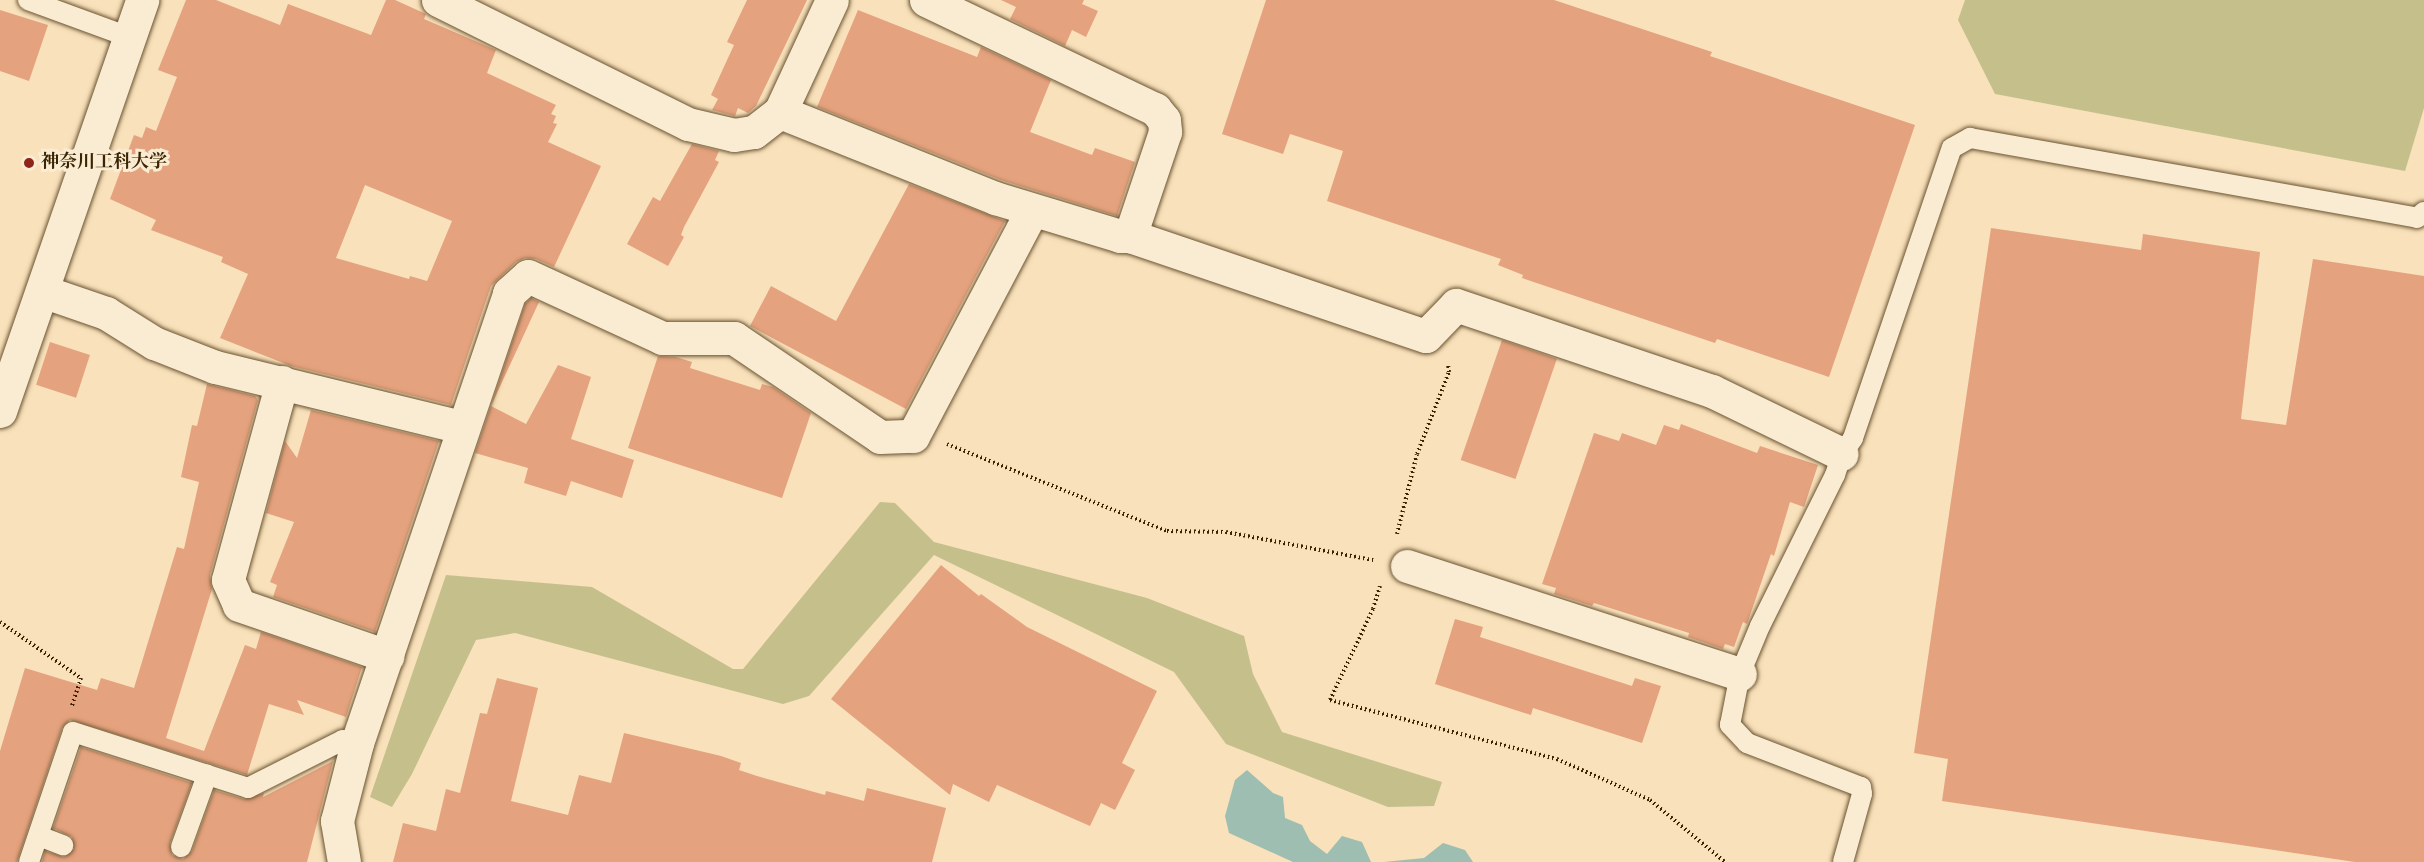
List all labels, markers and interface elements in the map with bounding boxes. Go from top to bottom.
place label: 神奈川工科大学 [41,152,167,174]
marker: 神奈川工科大学 [22,156,36,170]

